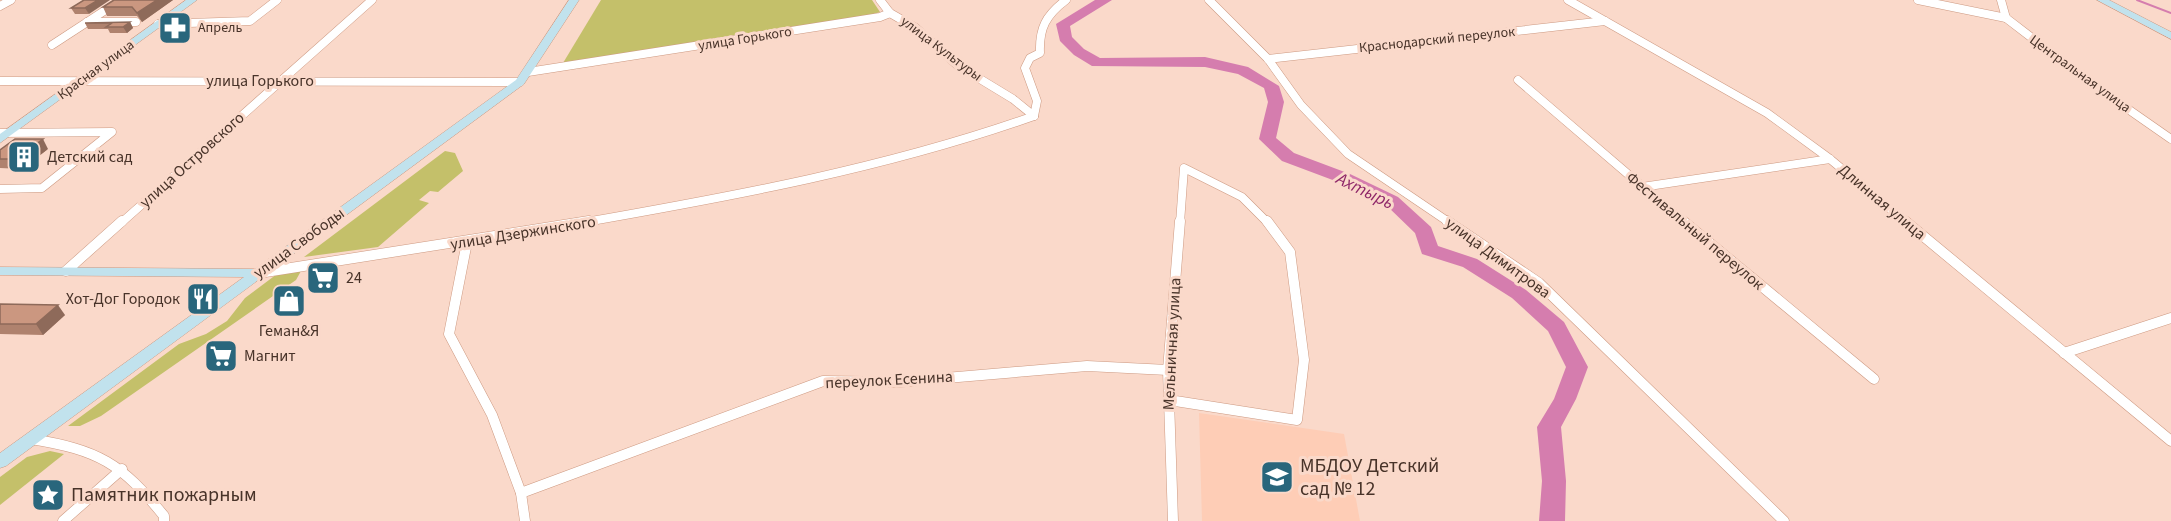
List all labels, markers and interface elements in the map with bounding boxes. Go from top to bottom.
pharmacy icon: Апрель [157,10,193,46]
street label: улица Культуры [896,12,986,86]
place label: Апрель [198,18,243,38]
street label: улица Горького [697,22,793,56]
street label: Краснодарский переулок [1358,22,1516,58]
street label: Центральная улица [2025,30,2135,118]
street label: Красная улица [53,35,139,105]
street label: улица Горького [206,70,314,92]
street label: улица Островского [135,107,249,213]
building icon: Детский сад [6,139,42,175]
place label: Детский сад [47,146,133,168]
street label: Длинная улица [1834,159,1930,245]
water label: Ахтырь [1331,166,1398,216]
street label: Фестивальный переулок [1621,167,1769,295]
street label: улица Свободы [249,202,349,284]
street label: улица Дзержинского [449,211,597,255]
street label: улица Димитрова [1441,212,1555,304]
supermarket icon: 24 [305,260,341,296]
place label: 24 [346,267,362,289]
street label: Мельничная улица [1158,277,1186,411]
restaurant icon: Хот-Дог Городок [185,281,221,317]
shop icon: Геман&Я [271,283,307,319]
place label: Хот-Дог Городок [66,288,180,310]
place label: Геман&Я [259,320,319,342]
supermarket icon: Магнит [203,338,239,374]
place label: Магнит [244,345,296,367]
street label: переулок Есенина [825,366,953,394]
place label: МБДОУ Детский сад № 12 [1300,452,1439,503]
school or university icon: МБДОУ Детский сад № 12 [1259,459,1295,495]
place icon: Памятник пожарным [30,477,66,513]
place label: Памятник пожарным [71,481,257,509]

